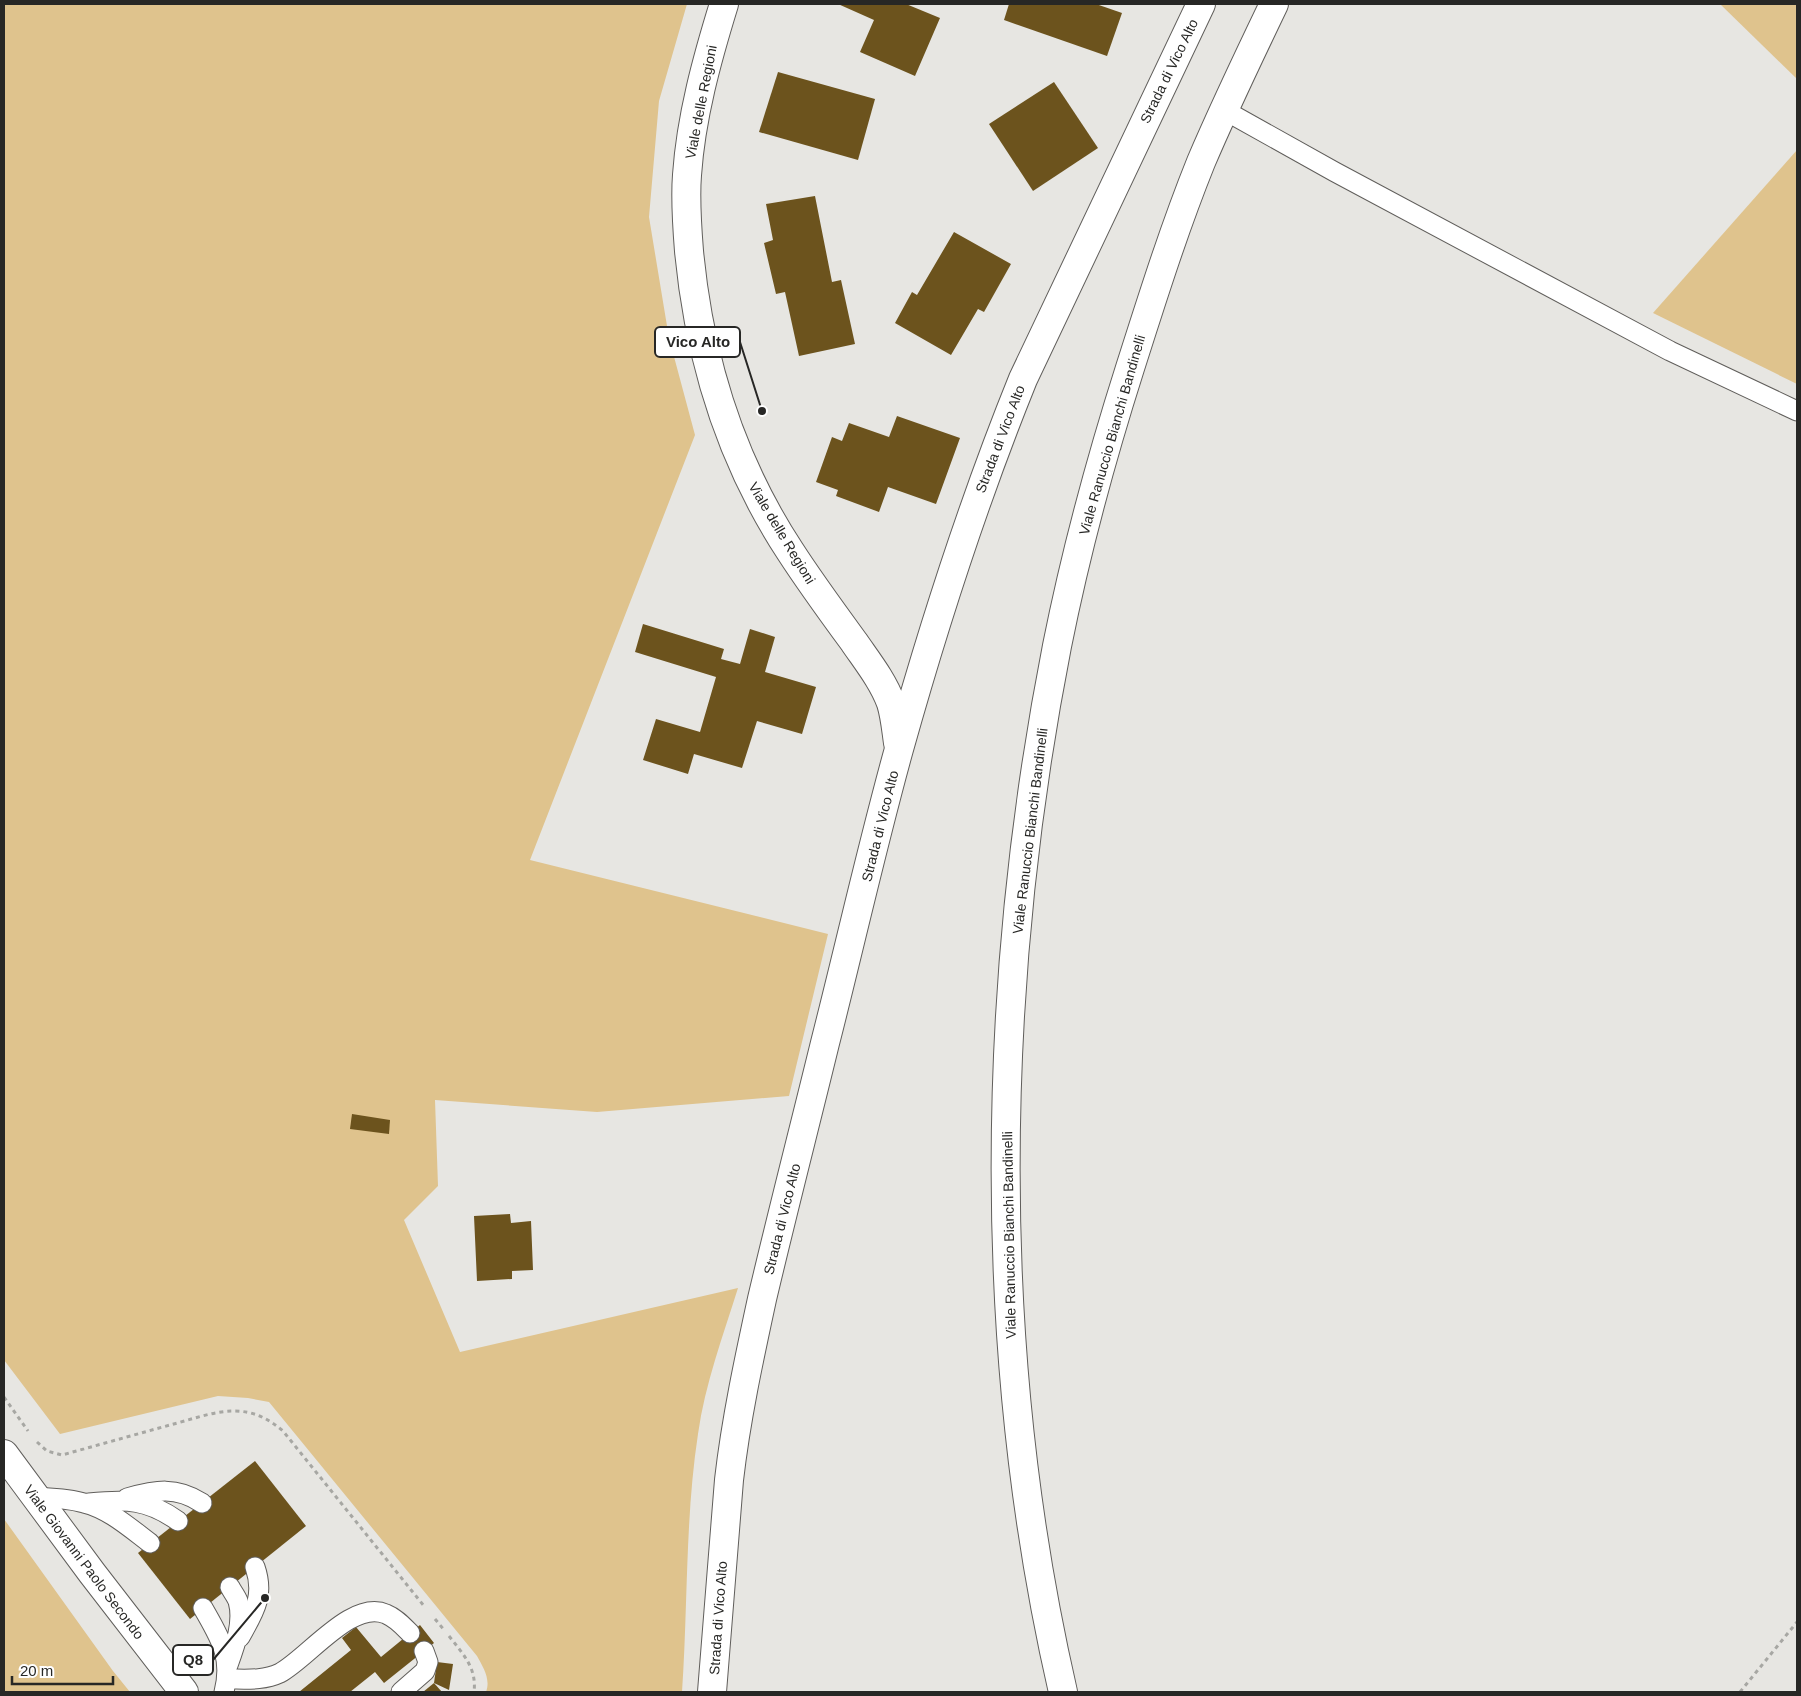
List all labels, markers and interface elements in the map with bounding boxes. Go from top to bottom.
street label: Strada di Vico Alto [1137,16,1201,126]
street label: Viale delle Regioni [682,44,720,160]
callout: Vico Alto [655,327,740,357]
text: Vico Alto [666,333,730,350]
street label: Viale Ranuccio Bianchi Bandinelli [1076,333,1148,537]
street label: Strada di Vico Alto [972,383,1028,495]
street label: Viale delle Regioni [745,479,819,587]
street label: Viale Ranuccio Bianchi Bandinelli [1009,727,1051,935]
street label: Strada di Vico Alto [858,768,902,883]
street label: Viale Ranuccio Bianchi Bandinelli [999,1131,1019,1339]
street label: Strada di Vico Alto [760,1161,804,1276]
street label: Viale Giovanni Paolo Secondo [21,1482,147,1642]
street label: Strada di Vico Alto [706,1560,730,1675]
callout: Q8 [173,1645,213,1675]
text: Q8 [183,1651,203,1668]
scale bar [12,1654,114,1686]
text: 20 m [20,1662,53,1679]

